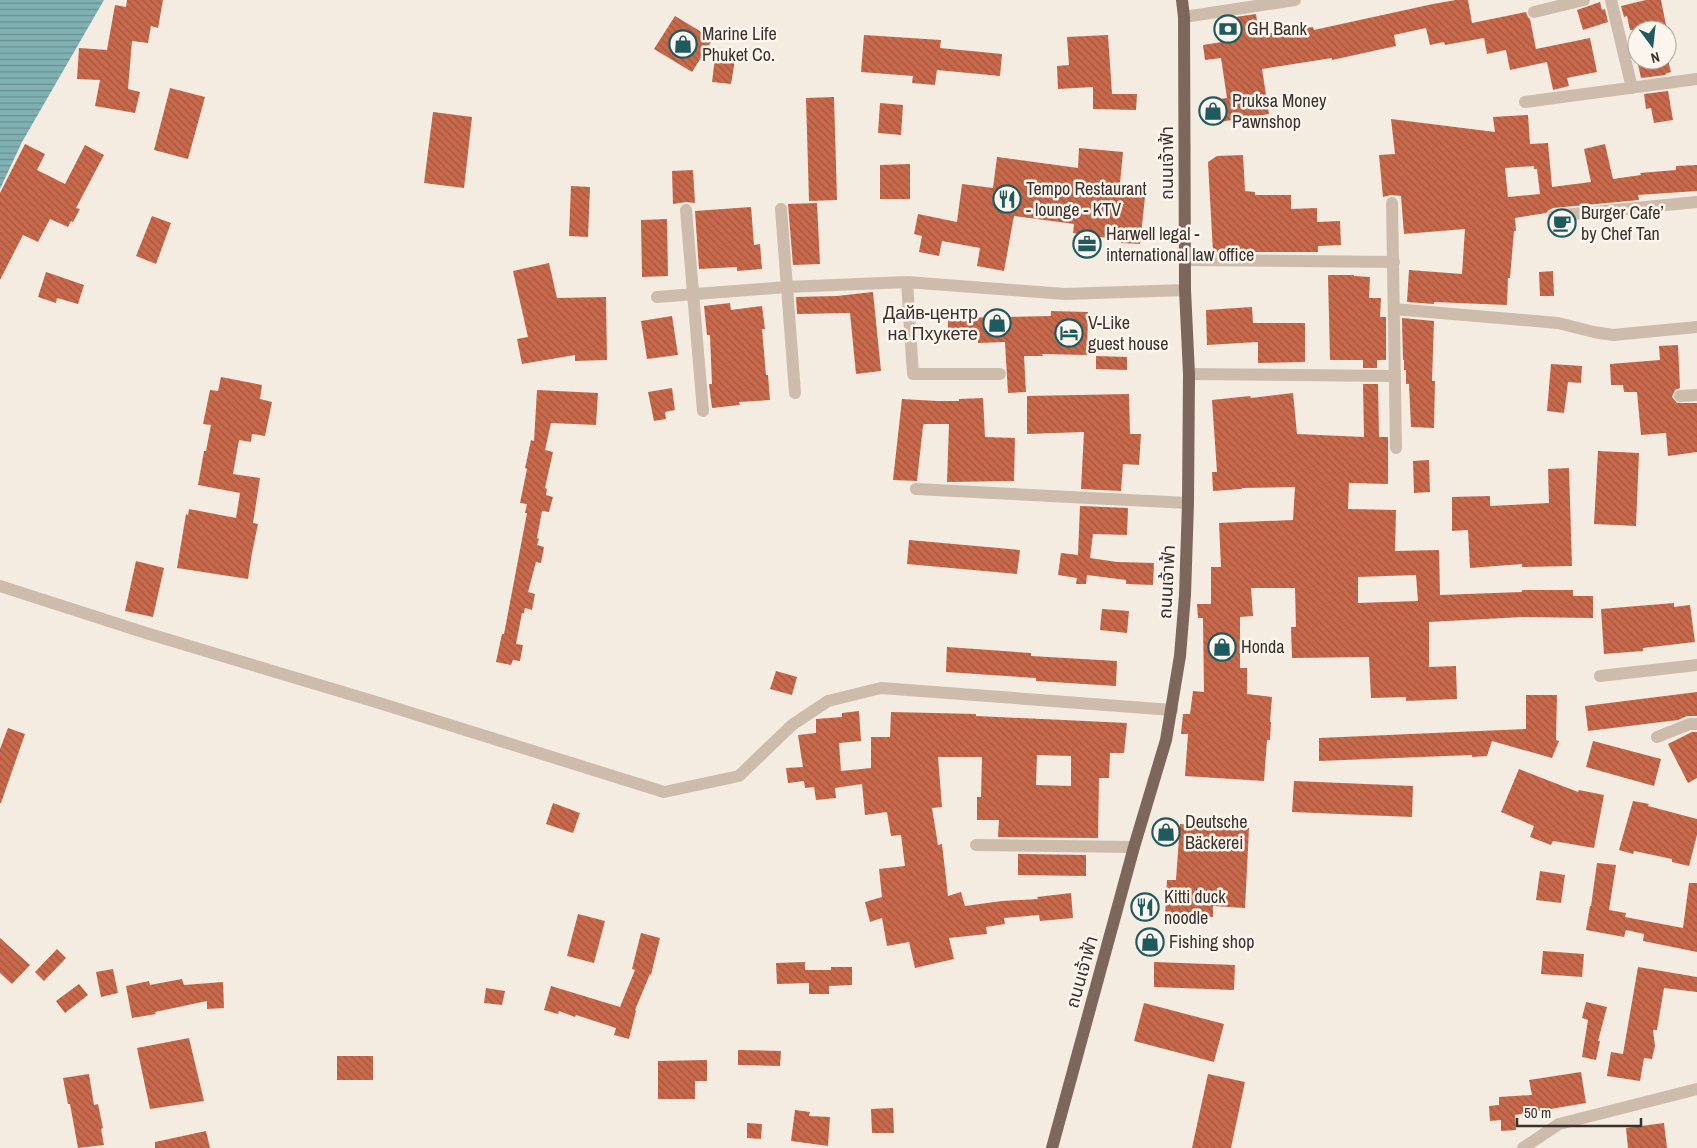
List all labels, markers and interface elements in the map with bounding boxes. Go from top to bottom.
bank icon: GH Bank [1213,14,1243,44]
place label: GH Bank [1247,16,1308,41]
north arrow [1627,20,1677,70]
place label: Marine Life Phuket Co. [702,21,777,67]
shop icon: Marine Life Phuket Co. [668,29,698,59]
text: N [1649,48,1662,67]
place label: Pruksa Money Pawnshop [1232,88,1327,134]
shop icon: Pruksa Money Pawnshop [1198,96,1228,126]
street label: ถนนเจ้าฟ้า [1154,126,1179,200]
place label: Tempo Restaurant - lounge - KTV [1026,176,1147,222]
restaurant icon: Tempo Restaurant - lounge - KTV [992,184,1022,214]
place label: Burger Cafe’ by Chef Tan [1581,200,1664,246]
cafe icon: Burger Cafe’ by Chef Tan [1547,208,1577,238]
place label: Harwell legal - international law office [1106,221,1254,267]
office icon: Harwell legal - international law office [1072,229,1102,259]
place label: Дайв-центр на Пхукете [883,300,978,346]
shop icon: Дайв-центр на Пхукете [982,308,1012,338]
place label: V-Like guest house [1088,310,1168,356]
hotel icon: V-Like guest house [1054,318,1084,348]
street label: ถนนเจ้าฟ้า [1152,544,1181,620]
shop icon: Honda [1207,632,1237,662]
place label: Honda [1241,634,1285,659]
place label: Deutsche Bäckerei [1185,809,1247,855]
shop icon: Deutsche Bäckerei [1151,817,1181,847]
place label: Kitti duck noodle [1164,884,1226,930]
restaurant icon: Kitti duck noodle [1130,892,1160,922]
shop icon: Fishing shop [1135,927,1165,957]
place label: Fishing shop [1169,929,1254,954]
street label: ถนนเจ้าฟ้า [1059,933,1104,1011]
scale bar [1517,1096,1641,1128]
text: 50 m [1524,1102,1551,1123]

